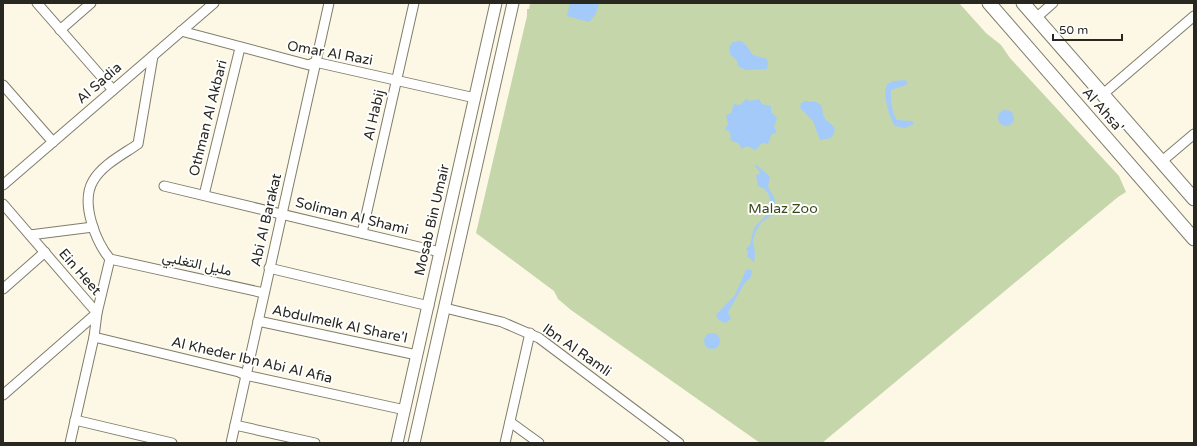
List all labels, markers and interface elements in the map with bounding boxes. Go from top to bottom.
scale bar [1053,16,1122,42]
text: 50 m [1059,23,1088,37]
street label: Omar Al Razi [286,37,374,69]
street label: Othman Al Akbari [185,58,231,178]
street label: Al Sadia [73,59,125,107]
street label: Al Ahsa' [1079,84,1127,136]
street label: Al Habij [360,88,388,142]
street label: Mosab Bin Umair [411,162,453,277]
street label: Abi Al Barakat [247,171,285,268]
street label: Soliman Al Shami [294,194,410,238]
park label: Malaz Zoo [748,200,818,217]
street label: Ein Heet [55,245,105,299]
street label: مليل التغلبي [160,248,233,283]
street label: Abdulmelk Al Share'I [271,301,409,347]
street label: Ibn Al Ramli [539,320,615,380]
street label: Al Kheder Ibn Abi Al Afia [170,333,334,387]

